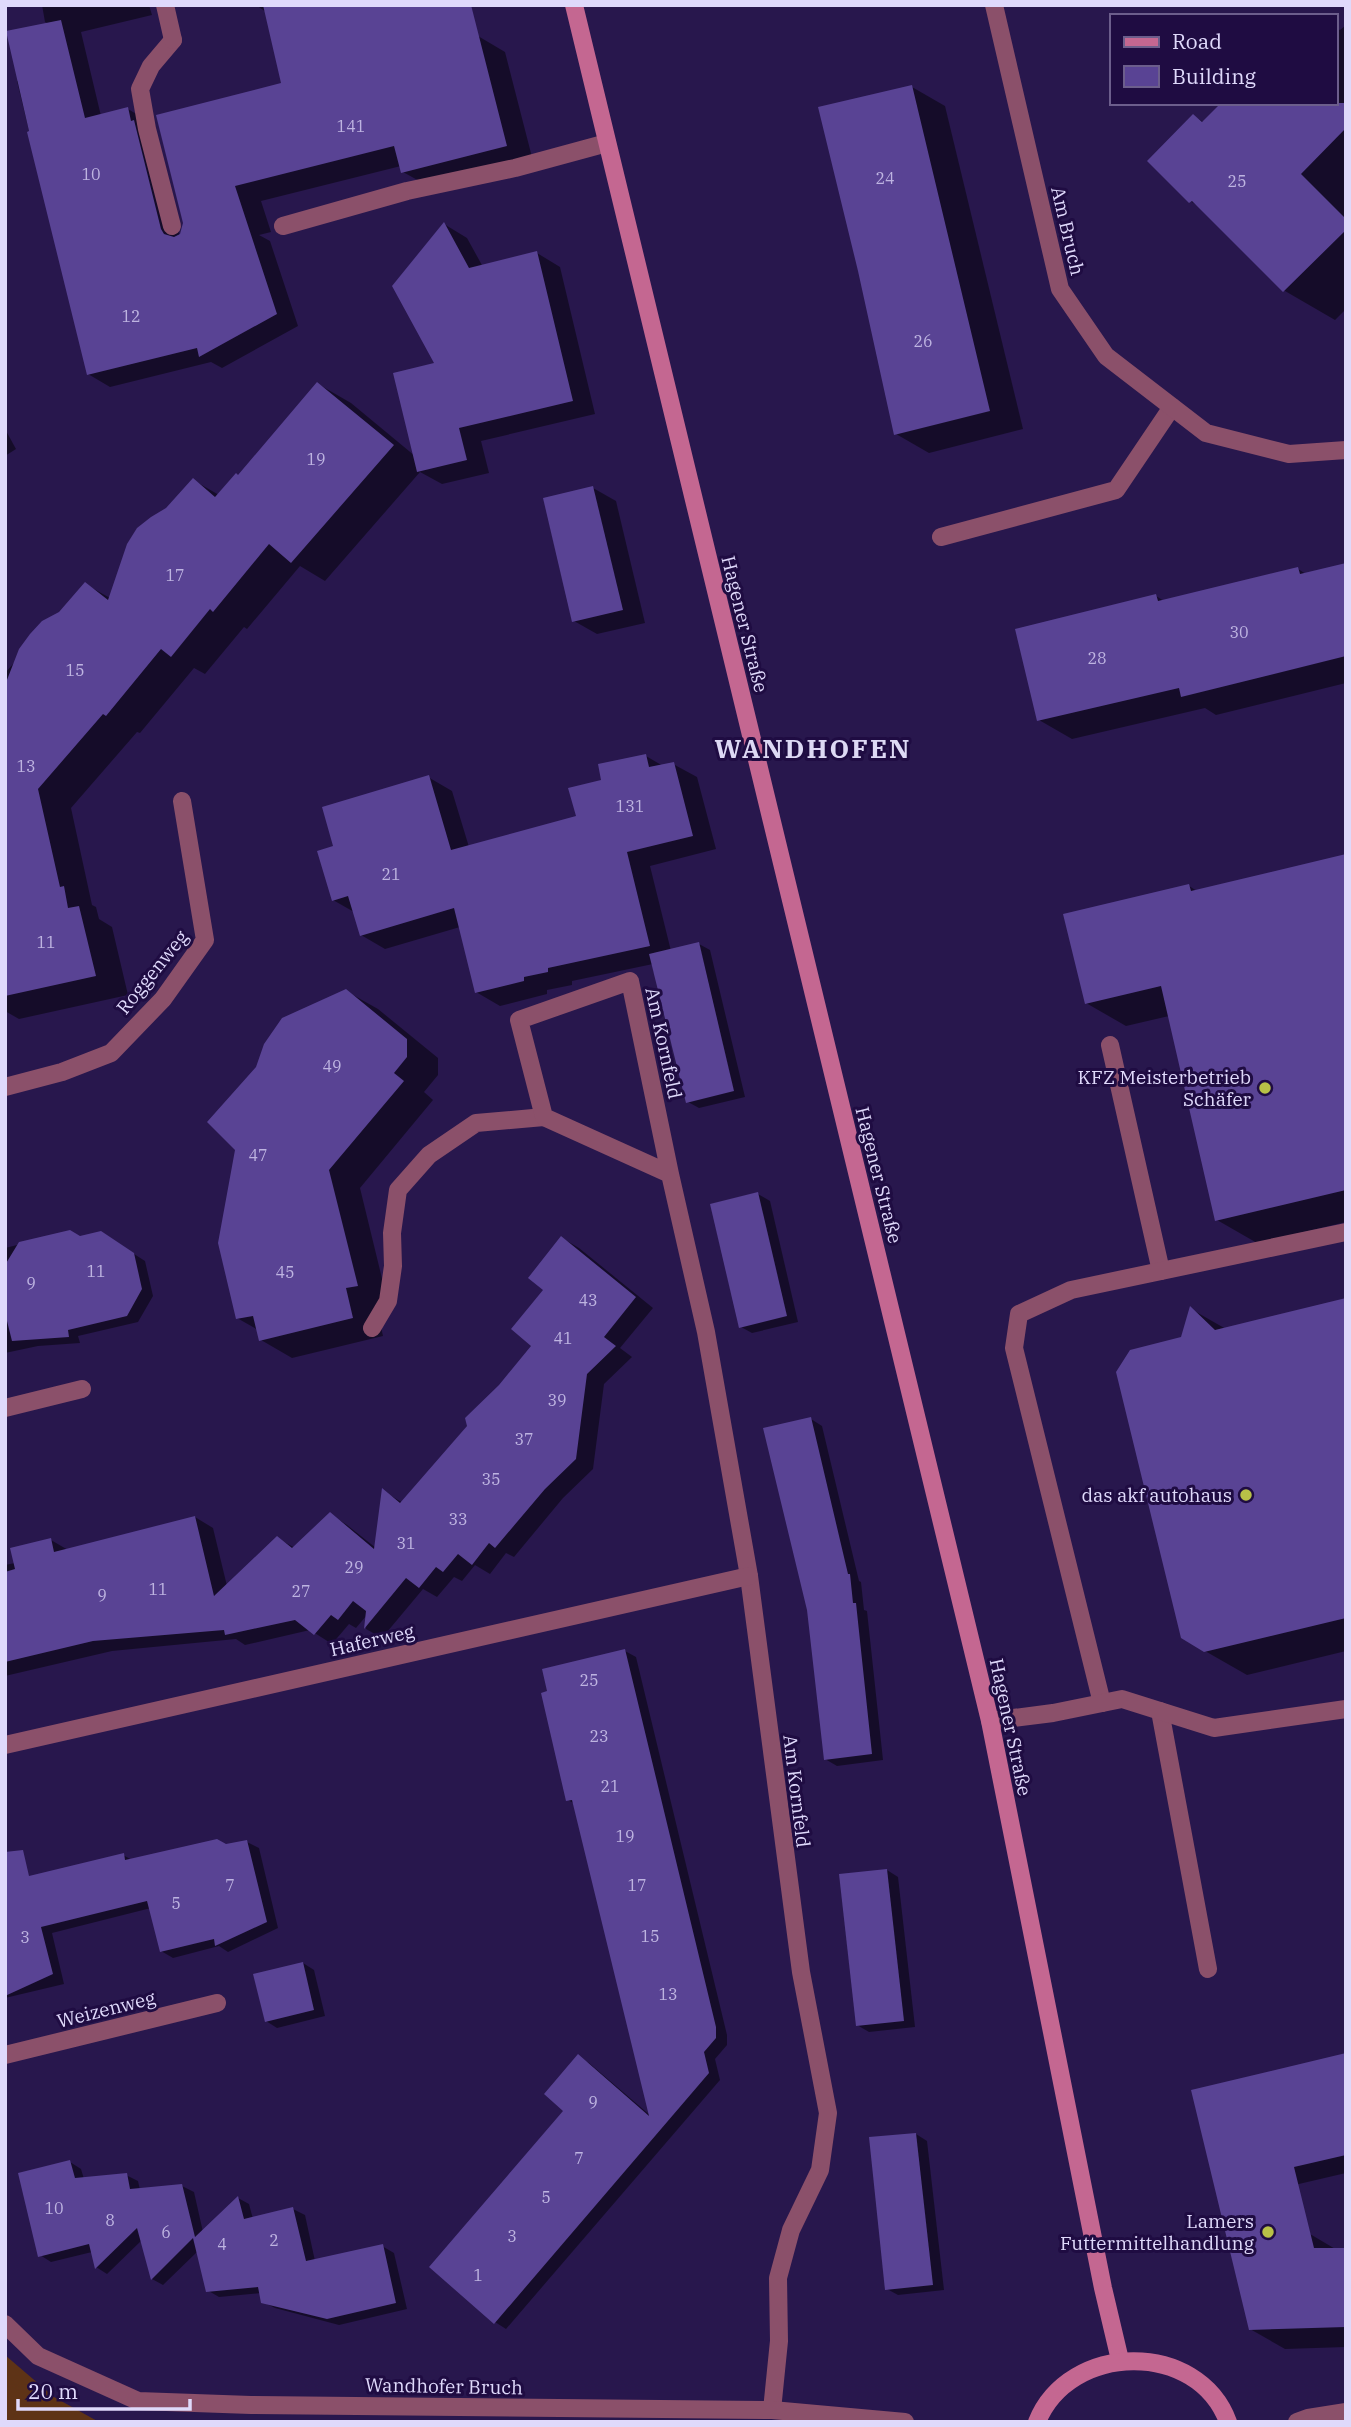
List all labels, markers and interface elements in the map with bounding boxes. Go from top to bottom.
legend [1110,14,1337,105]
text: Road [1172,27,1222,55]
text: Building [1172,62,1257,90]
house number: 141 [337,116,365,136]
house number: 10 [81,164,101,184]
house number: 24 [875,168,895,188]
house number: 25 [1227,171,1247,191]
street label: Am Bruch [1046,184,1090,278]
house number: 12 [121,306,141,326]
house number: 26 [913,331,933,351]
house number: 19 [306,449,326,469]
street label: Hagener Straße [716,553,774,695]
house number: 17 [165,565,185,585]
house number: 30 [1229,622,1249,642]
house number: 28 [1087,648,1107,668]
house number: 15 [65,660,85,680]
district label: WANDHOFEN [714,731,912,765]
house number: 13 [16,756,36,776]
house number: 131 [616,796,644,816]
house number: 21 [381,864,401,884]
street label: Roggenweg [111,925,194,1019]
house number: 11 [36,932,56,952]
street label: Am Kornfeld [640,985,688,1101]
house number: 49 [322,1056,342,1076]
place label: KFZ Meisterbetrieb Schäfer [1078,1065,1252,1111]
marker: KFZ Meisterbetrieb Schäfer [1257,1080,1273,1096]
street label: Hagener Straße [850,1104,908,1246]
house number: 47 [248,1145,268,1165]
house number: 11 [86,1261,106,1281]
house number: 45 [275,1262,295,1282]
house number: 9 [26,1273,36,1293]
house number: 43 [578,1290,598,1310]
house number: 41 [553,1328,573,1348]
house number: 39 [547,1390,567,1410]
house number: 37 [514,1429,534,1449]
house number: 35 [481,1469,501,1489]
place label: das akf autohaus [1081,1483,1232,1507]
marker: das akf autohaus [1238,1487,1254,1503]
house number: 33 [448,1509,468,1529]
house number: 31 [396,1533,416,1553]
house number: 29 [344,1557,364,1577]
house number: 11 [148,1579,168,1599]
house number: 27 [291,1581,311,1601]
house number: 9 [97,1585,107,1605]
street label: Haferweg [327,1618,417,1661]
street label: Hagener Straße [985,1656,1037,1798]
house number: 25 [579,1670,599,1690]
house number: 23 [589,1726,609,1746]
street label: Am Kornfeld [778,1733,816,1849]
house number: 21 [600,1776,620,1796]
house number: 19 [615,1826,635,1846]
house number: 7 [225,1875,235,1895]
house number: 17 [627,1875,647,1895]
house number: 5 [171,1893,181,1913]
house number: 15 [640,1926,660,1946]
house number: 3 [20,1927,30,1947]
house number: 13 [658,1984,678,2004]
street label: Weizenweg [54,1985,158,2033]
house number: 9 [588,2092,598,2112]
house number: 7 [574,2148,584,2168]
house number: 5 [541,2187,551,2207]
house number: 10 [44,2198,64,2218]
place label: Lamers Futtermittelhandlung [1060,2209,1255,2255]
house number: 8 [105,2210,115,2230]
house number: 6 [161,2222,171,2242]
marker: Lamers Futtermittelhandlung [1260,2224,1276,2240]
house number: 3 [507,2226,517,2246]
house number: 2 [269,2230,279,2250]
house number: 4 [217,2234,227,2254]
house number: 1 [473,2265,483,2285]
scale bar [18,2368,189,2412]
street label: Wandhofer Bruch [365,2373,523,2399]
text: 20 m [28,2377,78,2405]

